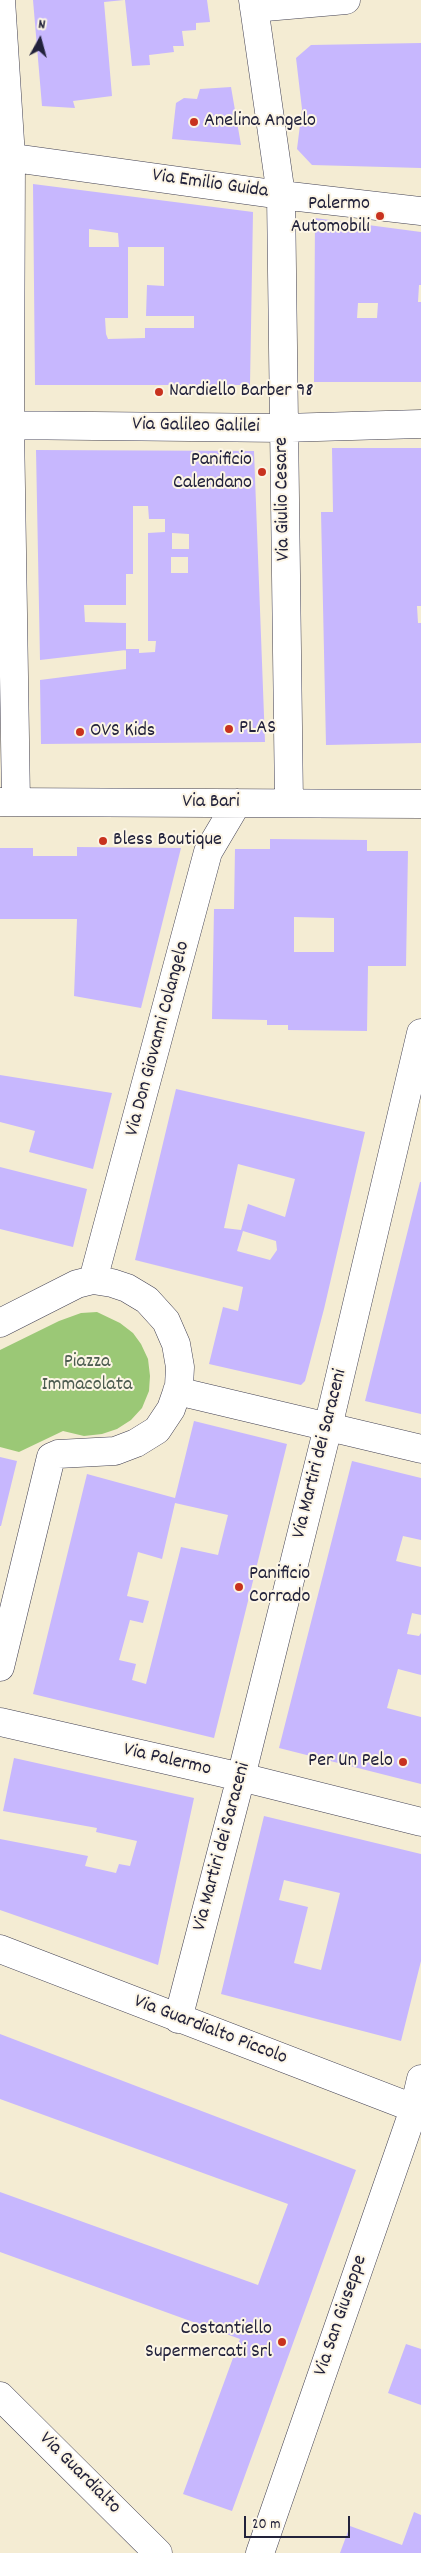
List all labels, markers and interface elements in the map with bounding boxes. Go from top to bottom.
north arrow [15,15,65,65]
text: N [37,15,46,35]
place label: Anelina Angelo [204,110,316,134]
marker: Anelina Angelo [188,116,200,128]
street label: Via Emilio Guida [151,165,269,205]
place label: Palermo Automobili [291,193,370,240]
marker: Palermo Automobili [374,210,386,222]
place label: Nardiello Barber 98 [169,380,313,404]
marker: Nardiello Barber 98 [153,386,165,398]
street label: Via Galileo Galilei [132,414,260,440]
street label: Via Giulio Cesare [271,437,297,561]
place label: Panificio Calendano [173,449,252,496]
marker: Panificio Calendano [256,466,268,478]
place label: PLAS [239,717,276,741]
place label: OVS Kids [90,720,155,744]
marker: PLAS [223,723,235,735]
marker: OVS Kids [74,726,86,738]
street label: Via Bari [182,791,240,815]
place label: Bless Boutique [113,829,222,853]
marker: Bless Boutique [97,835,109,847]
street label: Via Don Giovanni Colangelo [121,939,197,1139]
park label: Piazza Immacolata [42,1351,132,1398]
street label: Via Martiri dei Saraceni [288,1367,354,1541]
place label: Panificio Corrado [249,1563,310,1610]
marker: Panificio Corrado [233,1581,245,1593]
street label: Via Palermo [121,1739,213,1783]
place label: Per Un Pelo [308,1750,393,1774]
marker: Per Un Pelo [397,1756,409,1768]
street label: Via Martiri dei Saraceni [189,1760,257,1934]
street label: Via Guardialto Piccolo [130,1991,290,2071]
street label: Via San Giuseppe [310,2252,374,2380]
place label: Costantiello Supermercati Srl [145,2318,272,2365]
marker: Costantiello Supermercati Srl [276,2336,288,2348]
street label: Via Guardialto [33,2428,125,2520]
scale bar [246,2506,352,2538]
text: 20 m [252,2514,280,2536]

